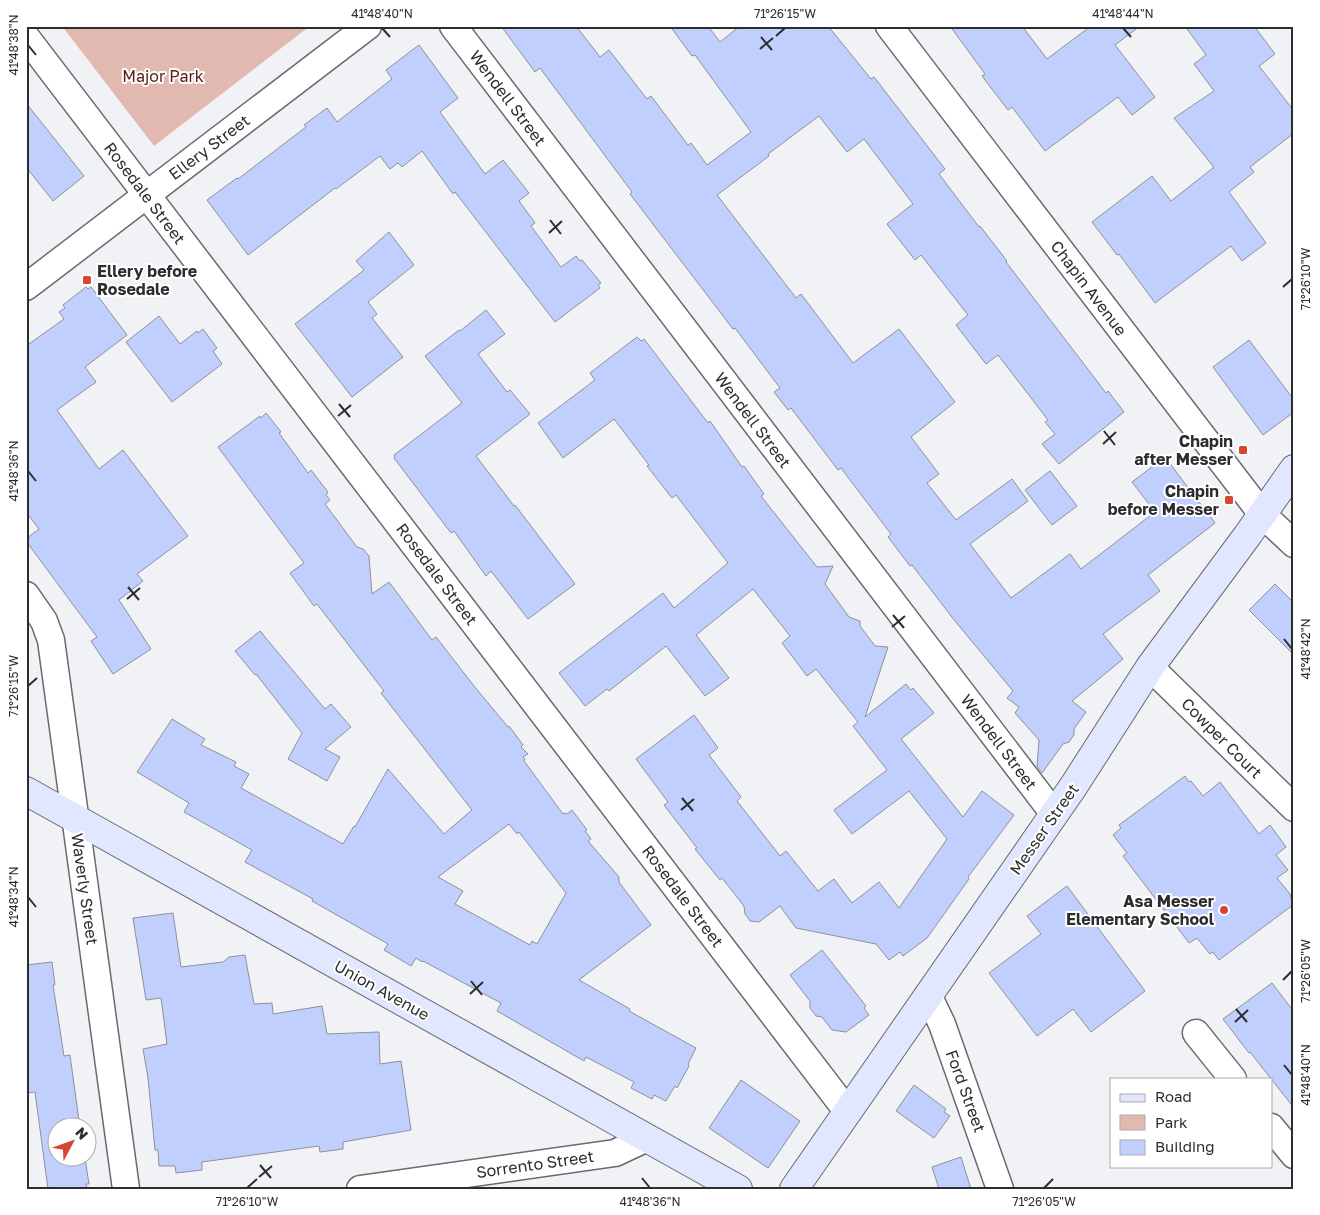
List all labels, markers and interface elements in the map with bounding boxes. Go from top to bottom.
text: 41°48'40"N [351,6,413,21]
text: 71°26'15"W [754,6,816,21]
text: 41°48'44"N [1092,6,1154,21]
text: 41°48'38"N [6,14,21,76]
street label: Wendell Street [466,46,550,150]
park label: Major Park [122,66,204,86]
street label: Ellery Street [165,110,253,184]
street label: Rosedale Street [100,138,190,248]
street label: Chapin Avenue [1047,236,1131,340]
text: 71°26'10"W [1298,247,1313,310]
place label: Ellery before Rosedale [97,261,197,299]
marker: Ellery before Rosedale [81,274,93,286]
street label: Wendell Street [711,368,795,472]
place label: Chapin after Messer [1134,431,1233,469]
text: 41°48'36"N [6,440,21,502]
marker: Chapin after Messer [1237,444,1249,456]
place label: Chapin before Messer [1108,481,1219,519]
marker: Chapin before Messer [1223,494,1235,506]
street label: Rosedale Street [392,519,482,629]
text: 41°48'42"N [1298,618,1313,680]
text: 71°26'15"W [6,655,21,717]
street label: Wendell Street [957,690,1041,794]
street label: Cowper Court [1178,694,1266,782]
street label: Messer Street [1005,779,1083,879]
street label: Waverly Street [67,832,103,946]
street label: Rosedale Street [638,841,728,951]
text: 41°48'34"N [6,866,21,928]
place label: Asa Messer Elementary School [1066,891,1215,929]
marker: Asa Messer Elementary School [1218,904,1230,916]
text: 71°26'05"W [1298,939,1313,1003]
street label: Union Avenue [331,956,433,1024]
text: 41°48'40"N [1298,1044,1313,1106]
street label: Ford Street [942,1047,990,1135]
legend [1110,1078,1272,1168]
text: Road [1155,1087,1192,1105]
text: Park [1155,1113,1188,1131]
north arrow [48,1118,98,1168]
text: N [72,1124,92,1143]
text: Building [1155,1137,1215,1155]
street label: Sorrento Street [475,1146,595,1182]
text: 71°26'10"W [216,1194,279,1209]
text: 41°48'36"N [619,1194,681,1209]
text: 71°26'05"W [1012,1194,1076,1209]

